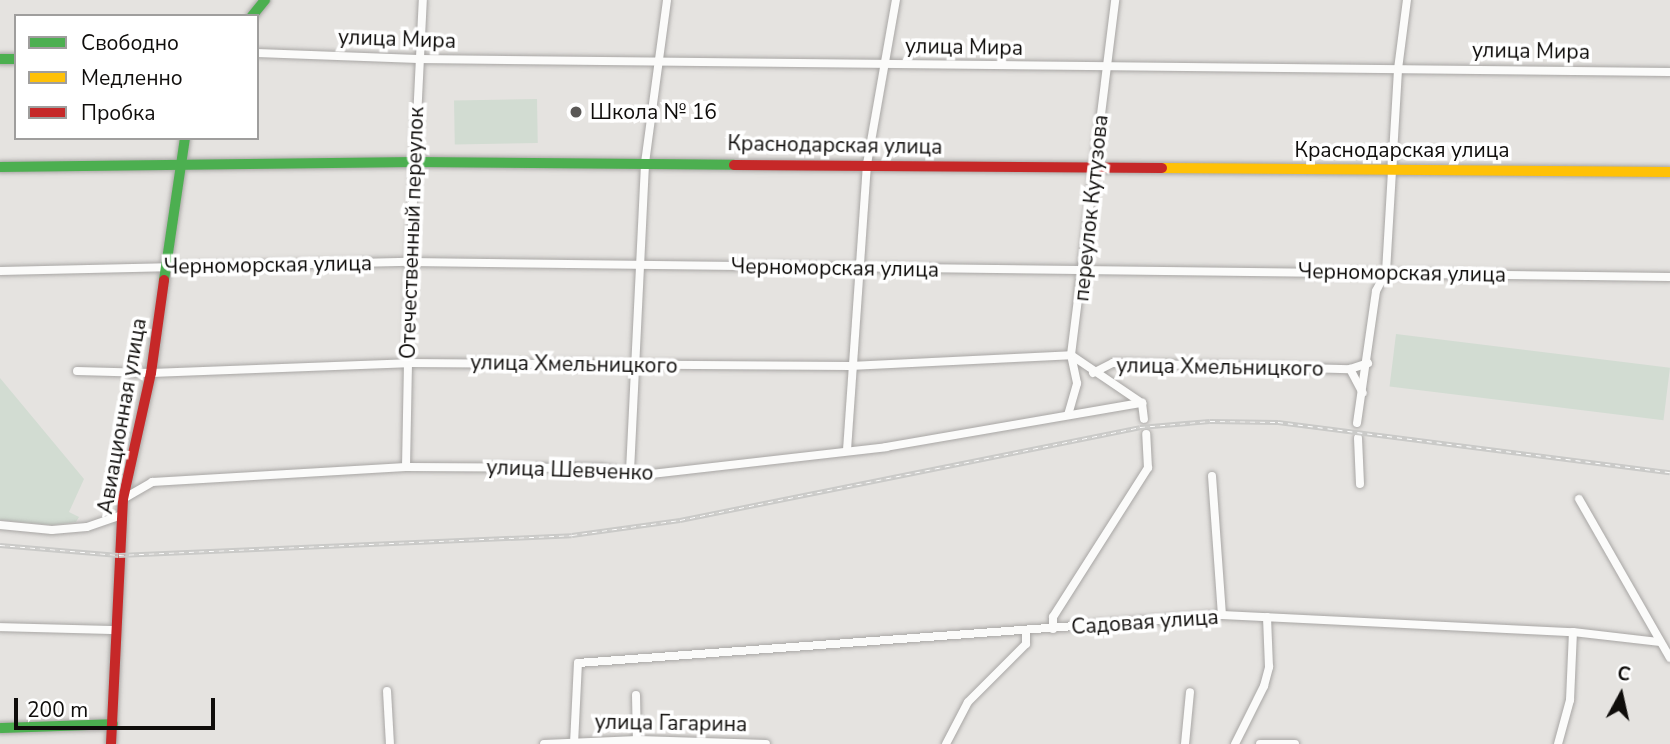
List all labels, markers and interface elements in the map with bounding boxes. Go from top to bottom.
legend [14,14,259,140]
street label: улица Мира [338,24,456,54]
text: Свободно [81,29,179,57]
street label: улица Мира [905,33,1023,61]
street label: улица Мира [1472,37,1590,65]
text: Медленно [81,64,183,92]
text: Пробка [81,99,155,127]
place label: Школа № 16 [590,99,717,125]
marker: Школа № 16 [568,104,584,120]
street label: Отечественный переулок [395,107,429,359]
street label: переулок Кутузова [1069,113,1113,303]
street label: Краснодарская улица [727,131,943,159]
street label: Краснодарская улица [1294,137,1510,163]
street label: Черноморская улица [164,251,372,279]
street label: Черноморская улица [731,254,939,282]
street label: Черноморская улица [1298,259,1506,287]
street label: Авиационная улица [92,316,152,516]
street label: улица Хмельницкого [470,350,678,378]
street label: улица Хмельницкого [1116,353,1324,381]
street label: улица Шевченко [486,454,654,486]
street label: Садовая улица [1070,604,1220,640]
north arrow [1586,660,1656,730]
text: С [1616,660,1632,688]
scale bar [18,684,219,728]
text: 200 m [27,696,88,724]
street label: улица Гагарина [594,709,748,737]

